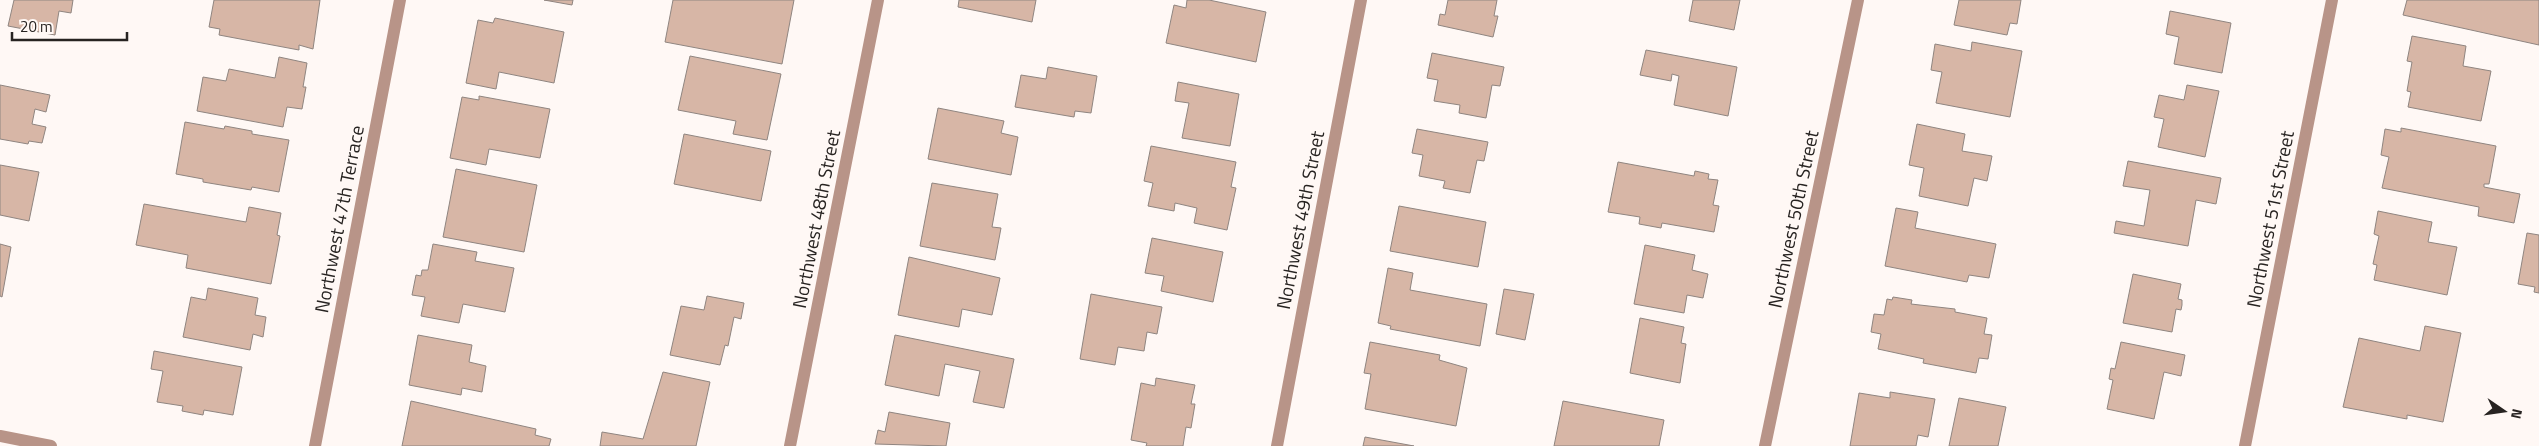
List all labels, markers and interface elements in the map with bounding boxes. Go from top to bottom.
scale bar [12,10,128,42]
text: 20 m [20,15,53,38]
street label: Northwest 47th Terrace [306,123,371,315]
street label: Northwest 48th Street [784,127,847,311]
street label: Northwest 50th Street [1760,127,1826,310]
street label: Northwest 49th Street [1268,128,1331,312]
street label: Northwest 51st Street [2238,128,2301,310]
north arrow [2479,386,2529,436]
text: N [2506,407,2528,421]

